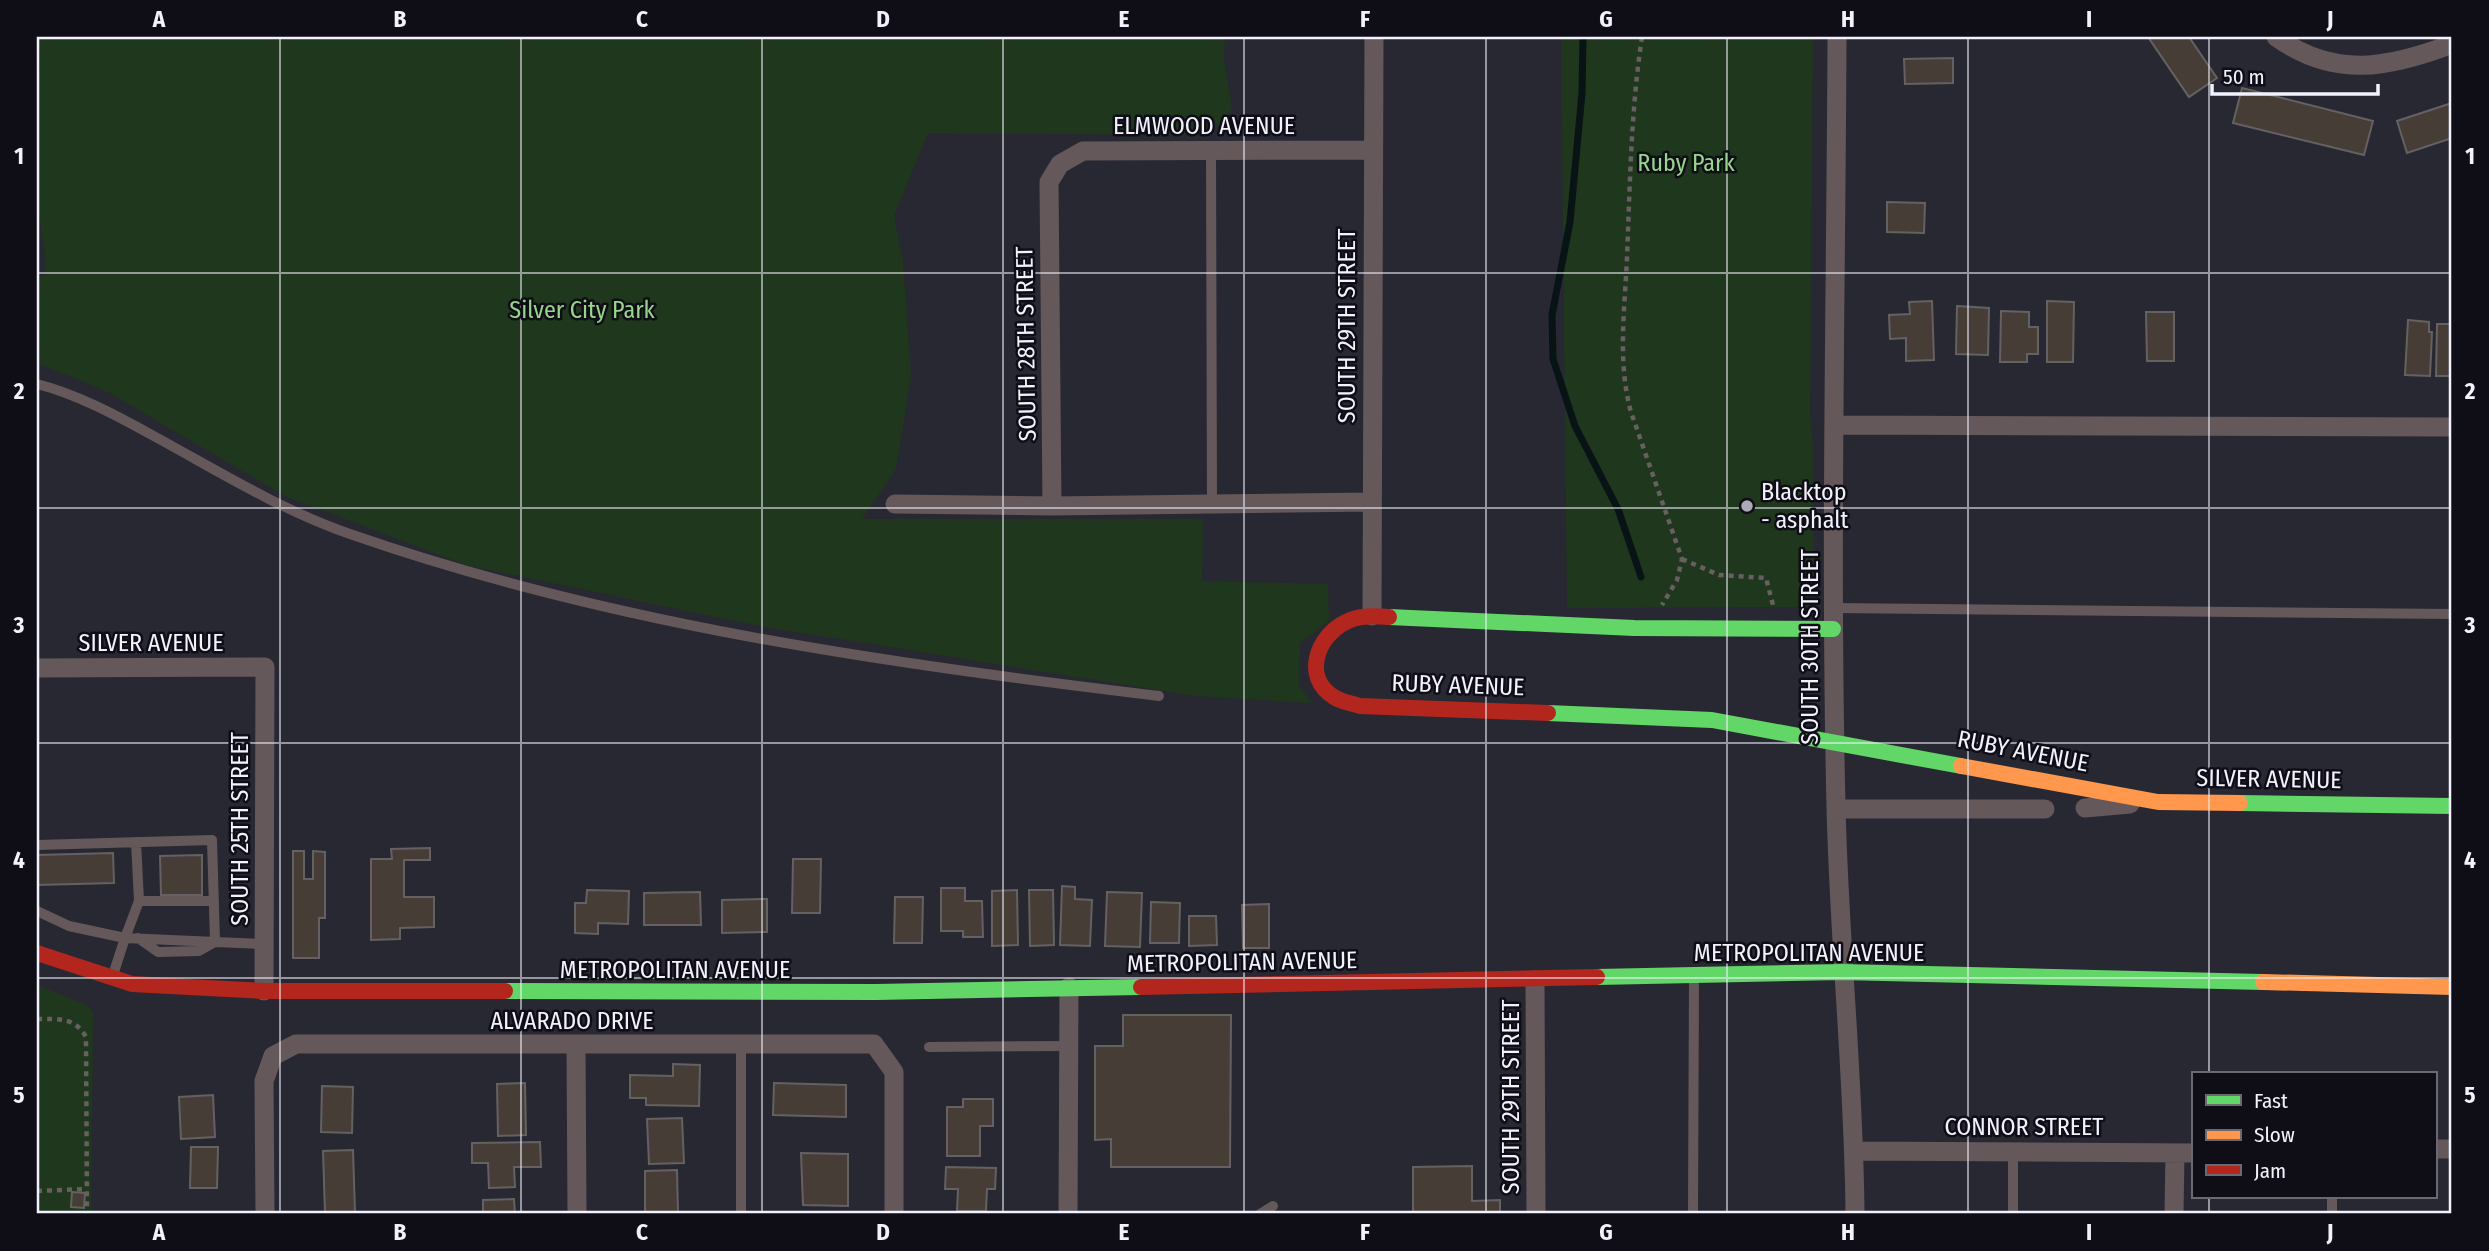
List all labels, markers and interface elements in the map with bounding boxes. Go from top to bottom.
text: A [152,5,166,33]
text: B [394,5,407,33]
text: C [636,5,648,33]
text: D [876,5,890,33]
text: E [1119,5,1130,33]
text: F [1360,5,1370,33]
text: G [1599,5,1613,33]
text: H [1841,5,1855,33]
text: I [2086,5,2092,33]
text: J [2326,5,2333,33]
scale bar [2212,52,2379,96]
text: 50 m [2223,64,2265,90]
street label: ELMWOOD AVENUE [1113,112,1295,140]
text: 1 [14,142,24,170]
text: 1 [2465,142,2475,170]
park label: Ruby Park [1637,149,1735,177]
street label: SOUTH 29TH STREET [1333,229,1361,423]
street label: SOUTH 28TH STREET [1010,246,1042,442]
park label: Silver City Park [509,296,656,324]
text: 2 [13,377,25,405]
text: 2 [2464,377,2476,405]
place label: Blacktop - asphalt [1761,478,1849,534]
marker: Blacktop - asphalt [1739,498,1755,514]
street label: SOUTH 30TH STREET [1796,549,1824,745]
text: 3 [13,611,25,639]
text: 3 [2464,611,2476,639]
street label: SILVER AVENUE [78,629,224,657]
street label: RUBY AVENUE [1391,669,1525,701]
street label: RUBY AVENUE [1955,725,2091,777]
street label: SOUTH 25TH STREET [226,732,254,926]
street label: SILVER AVENUE [2196,764,2342,794]
text: 4 [13,846,25,874]
text: 4 [2464,846,2476,874]
street label: METROPOLITAN AVENUE [1694,939,1924,967]
street label: METROPOLITAN AVENUE [1127,946,1357,978]
street label: METROPOLITAN AVENUE [560,956,790,984]
street label: SOUTH 29TH STREET [1497,1000,1525,1194]
street label: ALVARADO DRIVE [490,1007,654,1035]
legend [2192,1072,2436,1198]
text: 5 [13,1081,25,1109]
text: 5 [2464,1081,2476,1109]
text: Fast [2254,1088,2288,1114]
street label: CONNOR STREET [1945,1113,2103,1141]
text: Slow [2254,1122,2295,1148]
text: Jam [2254,1158,2286,1184]
text: A [152,1218,166,1246]
text: B [394,1218,407,1246]
text: C [636,1218,648,1246]
text: D [876,1218,890,1246]
text: E [1119,1218,1130,1246]
text: F [1360,1218,1370,1246]
text: G [1599,1218,1613,1246]
text: H [1841,1218,1855,1246]
text: I [2086,1218,2092,1246]
text: J [2326,1218,2333,1246]

